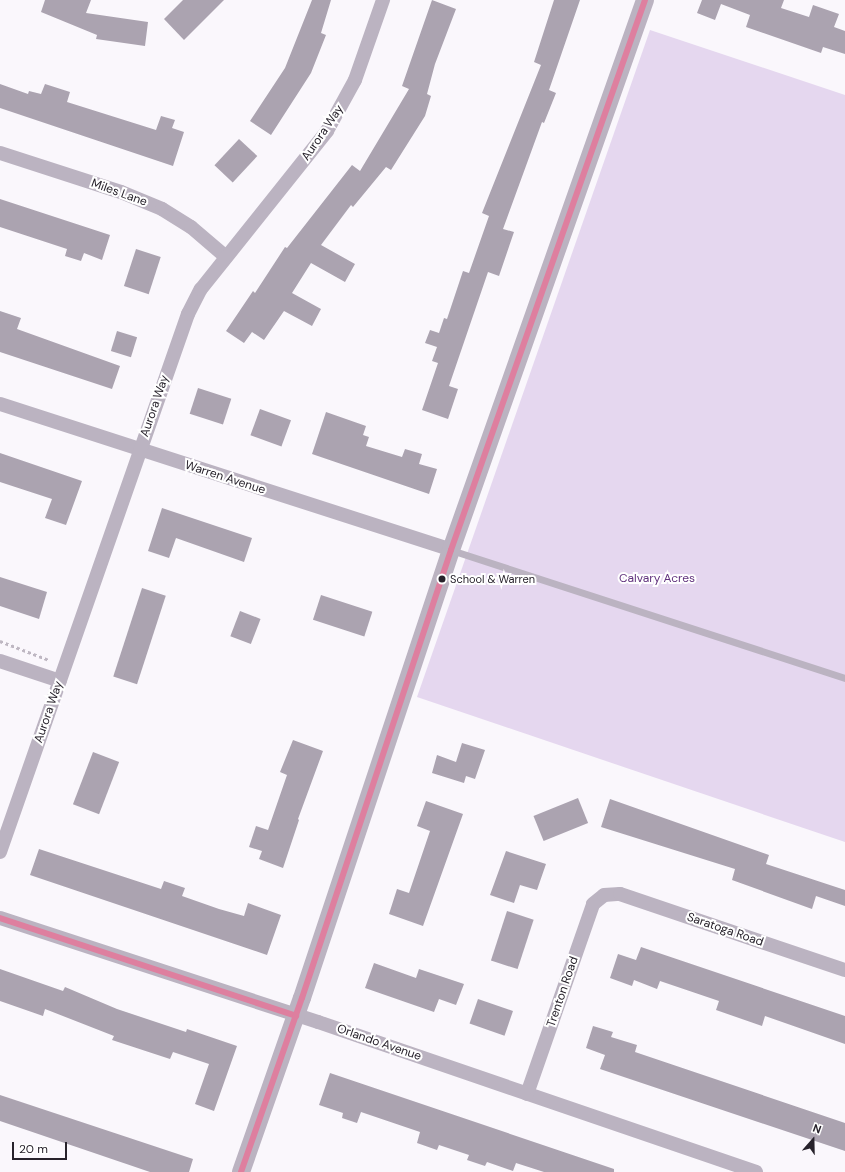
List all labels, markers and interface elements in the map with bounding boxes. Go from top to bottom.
street label: Aurora Way [299,102,347,164]
street label: Miles Lane [89,176,149,210]
street label: Aurora Way [138,373,172,439]
street label: Warren Avenue [183,458,267,498]
place label: School & Warren [450,572,535,586]
park label: Calvary Acres [619,572,695,586]
marker: School & Warren [437,574,447,584]
street label: Aurora Way [32,679,66,745]
street label: Saratoga Road [685,910,765,950]
street label: Trenton Road [544,955,582,1029]
street label: Orlando Avenue [335,1022,423,1064]
north arrow [793,1120,833,1160]
text: N [811,1121,823,1137]
scale bar [14,1134,69,1160]
text: 20 m [19,1141,48,1157]

